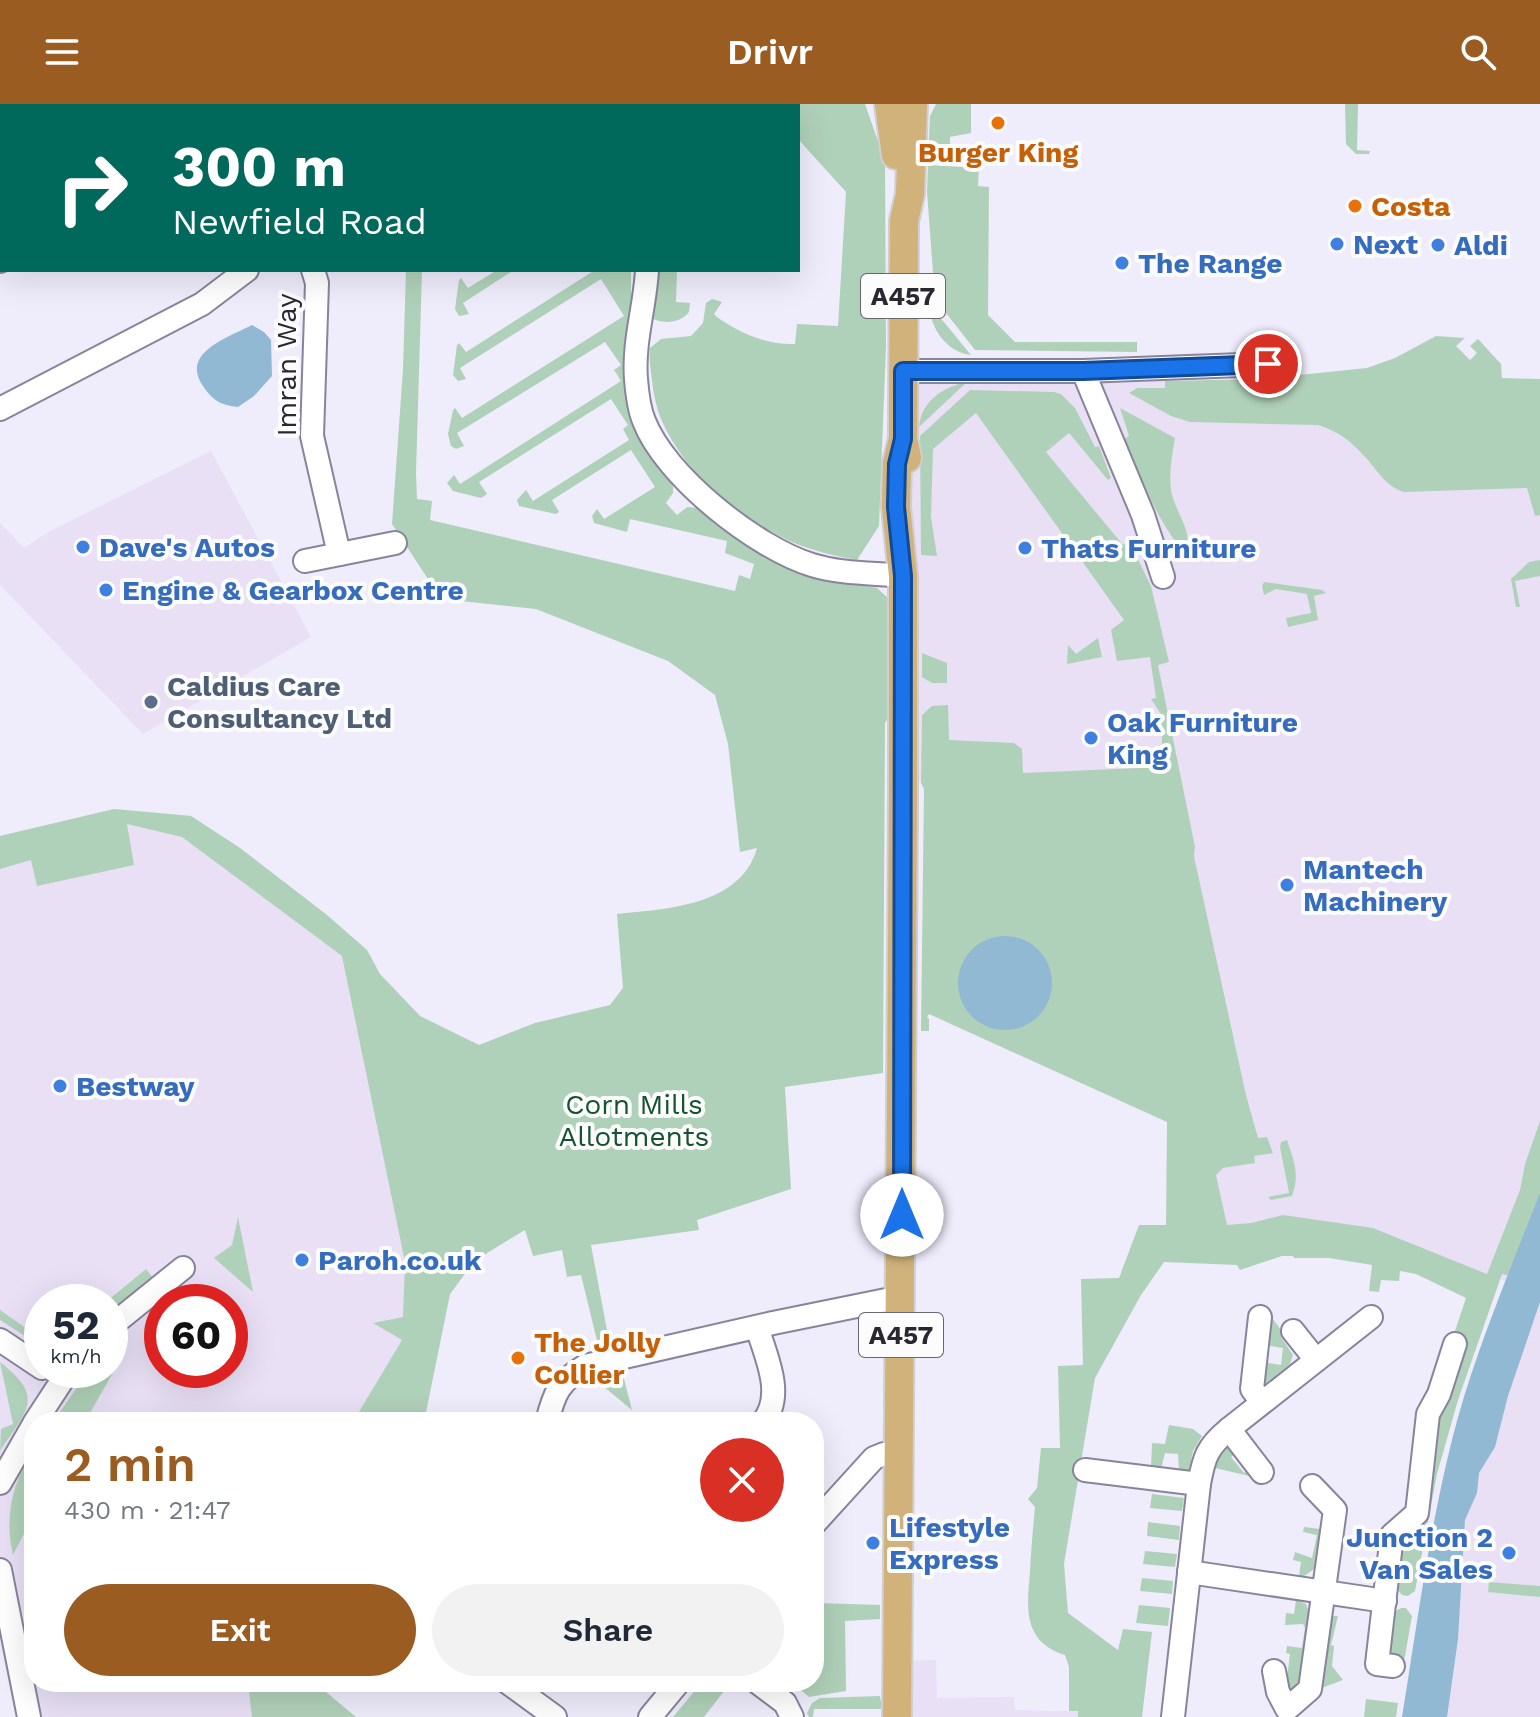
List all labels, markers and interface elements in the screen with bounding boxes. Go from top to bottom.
icon: menu [40,30,84,74]
icon: search [1456,30,1500,74]
text: Drivr [727,31,813,73]
marker: Burger King [989,114,1007,132]
text: 300 m [172,134,346,200]
icon: right [40,136,144,240]
place label: Burger King [918,136,1078,169]
place label: Costa [1371,190,1451,223]
marker: Costa [1346,197,1364,215]
text: Newfield Road [172,201,427,243]
place label: Next [1353,228,1418,261]
place label: Aldi [1454,229,1508,262]
marker: Next [1328,235,1346,253]
marker: Aldi [1429,236,1447,254]
place label: The Range [1138,247,1282,280]
marker: The Range [1113,254,1131,272]
road number: A457 [861,274,945,318]
street label: Imran Way [270,293,303,437]
pin [1234,330,1302,398]
icon: arrive [1246,342,1290,386]
place label: Dave's Autos [99,531,275,564]
place label: Thats Furniture [1041,532,1256,565]
marker: Dave's Autos [74,538,92,556]
marker: Thats Furniture [1016,539,1034,557]
place label: Engine & Gearbox Centre [122,574,464,607]
marker: Engine & Gearbox Centre [97,581,115,599]
place label: Caldius Care Consultancy Ltd [167,670,392,735]
marker: Caldius Care Consultancy Ltd [142,693,160,711]
place label: Oak Furniture King [1107,706,1298,771]
marker: Oak Furniture King [1082,729,1100,747]
place label: Mantech Machinery [1303,853,1448,918]
marker: Mantech Machinery [1278,876,1296,894]
place label: Bestway [76,1070,195,1103]
marker: Bestway [51,1077,69,1095]
park label: Corn Mills Allotments [559,1088,709,1153]
position arrow [860,1173,944,1257]
place label: Paroh.co.uk [318,1244,482,1277]
marker: Paroh.co.uk [293,1251,311,1269]
speed limit sign: 60 [144,1284,248,1388]
text: 52 [52,1302,100,1349]
road number: A457 [859,1313,943,1357]
place label: The Jolly Collier [534,1326,661,1391]
text: km/h [50,1344,102,1368]
marker: The Jolly Collier [509,1349,527,1367]
text: 2 min [64,1436,196,1493]
button: close [700,1438,784,1522]
text: 430 m · 21:47 [64,1495,231,1525]
place label: Lifestyle Express [889,1511,1010,1576]
place label: Junction 2 Van Sales [1346,1521,1493,1586]
marker: Lifestyle Express [864,1534,882,1552]
marker: Junction 2 Van Sales [1500,1544,1518,1562]
button: Exit [64,1584,416,1676]
button: Share [432,1584,784,1676]

